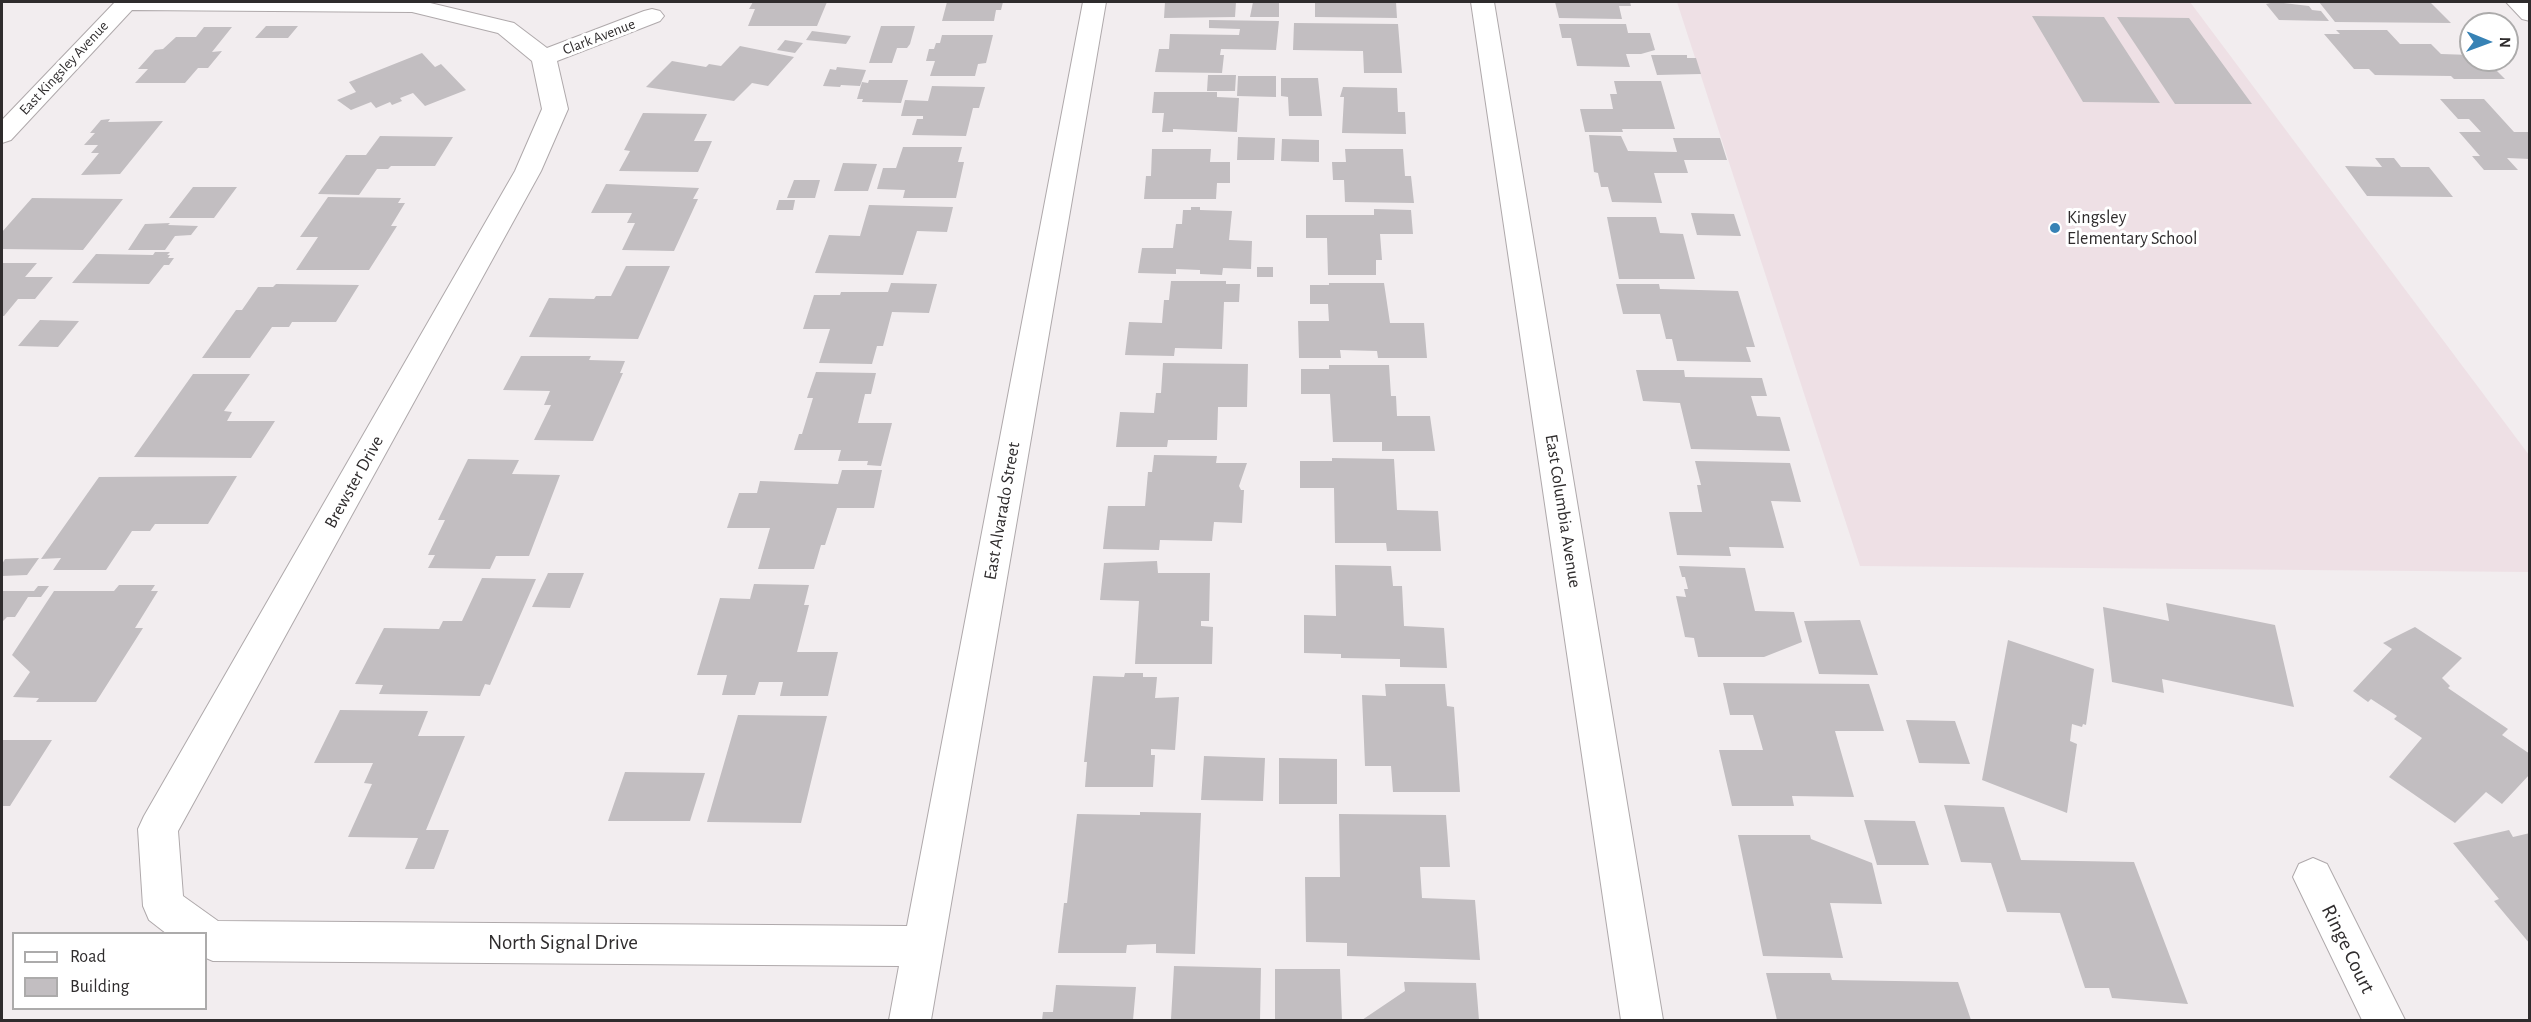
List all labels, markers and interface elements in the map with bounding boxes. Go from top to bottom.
north arrow [2459,12,2519,72]
street label: Clark Avenue [560,15,638,59]
street label: East Kingsley Avenue [16,17,112,119]
text: N [2497,37,2513,48]
place label: Kingsley Elementary School [2067,207,2197,250]
marker: Kingsley Elementary School [2048,221,2062,235]
street label: Brewster Drive [320,432,388,532]
street label: East Columbia Avenue [1540,433,1586,589]
street label: East Alvarado Street [979,440,1025,582]
street label: Ringe Court [2316,900,2380,998]
street label: North Signal Drive [488,930,638,956]
legend [12,932,207,1010]
text: Road [70,948,106,966]
text: Building [70,978,129,996]

